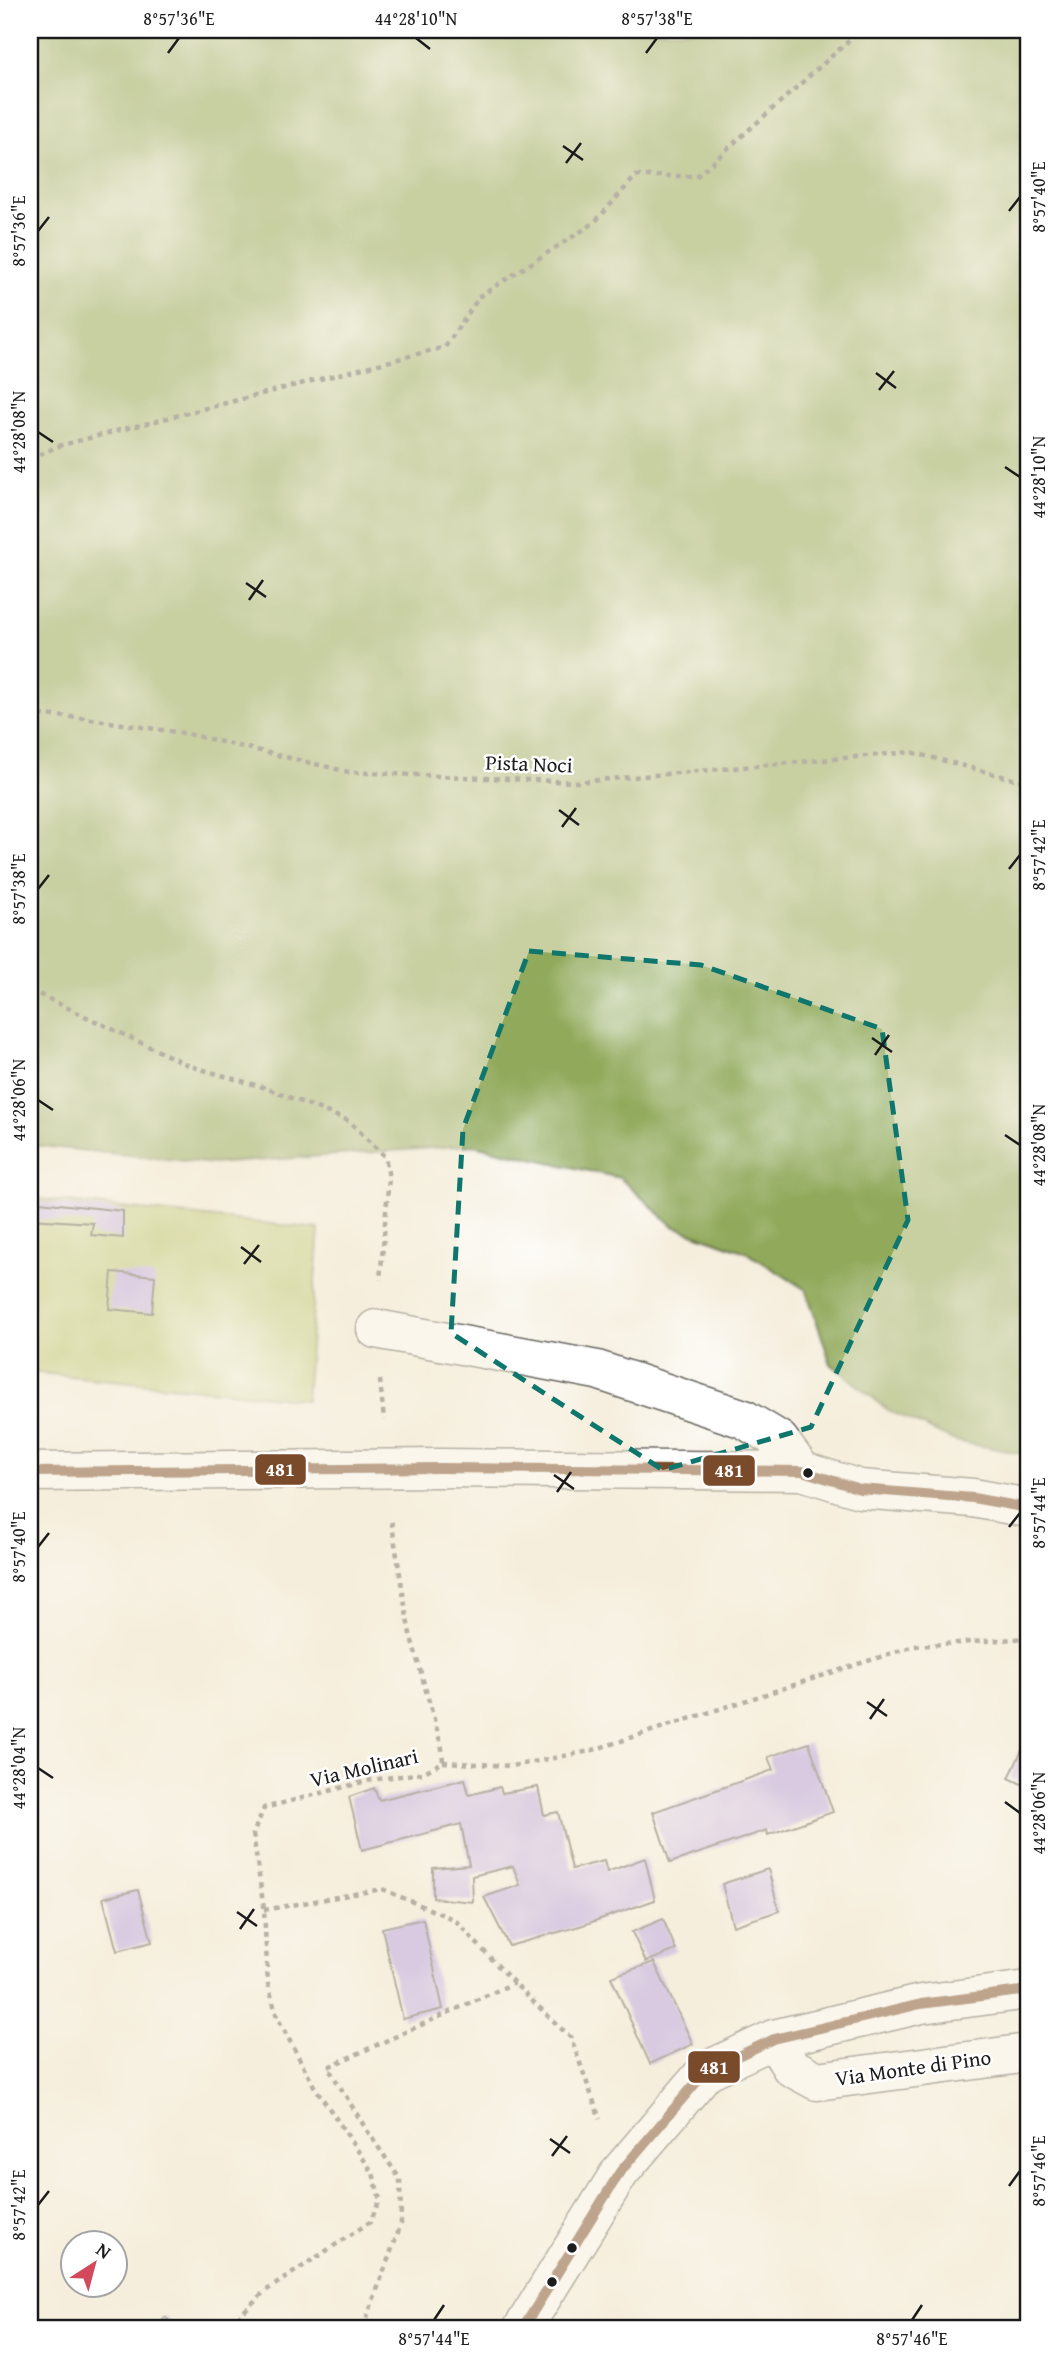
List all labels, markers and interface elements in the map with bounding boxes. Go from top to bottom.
text: 8°57'36"E [143,5,215,32]
text: 44°28'10"N [375,5,458,32]
text: 8°57'38"E [621,5,693,32]
text: 8°57'40"E [1025,161,1052,233]
text: 8°57'36"E [5,195,32,267]
text: 44°28'08"N [5,390,32,473]
text: 44°28'10"N [1025,435,1052,518]
street label: Pista Noci [485,746,573,781]
text: 8°57'42"E [1025,819,1052,891]
text: 8°57'38"E [5,853,32,925]
text: 44°28'06"N [5,1058,32,1141]
text: 44°28'08"N [1025,1103,1052,1186]
line badge: 481 [254,1453,307,1486]
line badge: 481 [702,1454,756,1487]
text: 481 [265,1455,295,1483]
text: 481 [714,1456,744,1484]
unlabelled marker [801,1466,815,1480]
text: 8°57'44"E [1025,1477,1052,1549]
text: 8°57'40"E [5,1511,32,1583]
text: 44°28'04"N [5,1726,32,1809]
street label: Via Molinari [307,1740,421,1795]
text: 44°28'06"N [1025,1771,1052,1854]
street label: Via Monte di Pino [833,2041,993,2094]
line badge: 481 [687,2050,741,2084]
text: 481 [699,2053,729,2081]
text: 8°57'46"E [1025,2135,1052,2207]
text: 8°57'42"E [5,2169,32,2241]
north arrow [60,2228,130,2298]
text: N [91,2235,118,2265]
unlabelled marker [565,2241,579,2255]
unlabelled marker [545,2275,559,2289]
text: 8°57'44"E [398,2325,470,2352]
text: 8°57'46"E [876,2325,948,2352]

